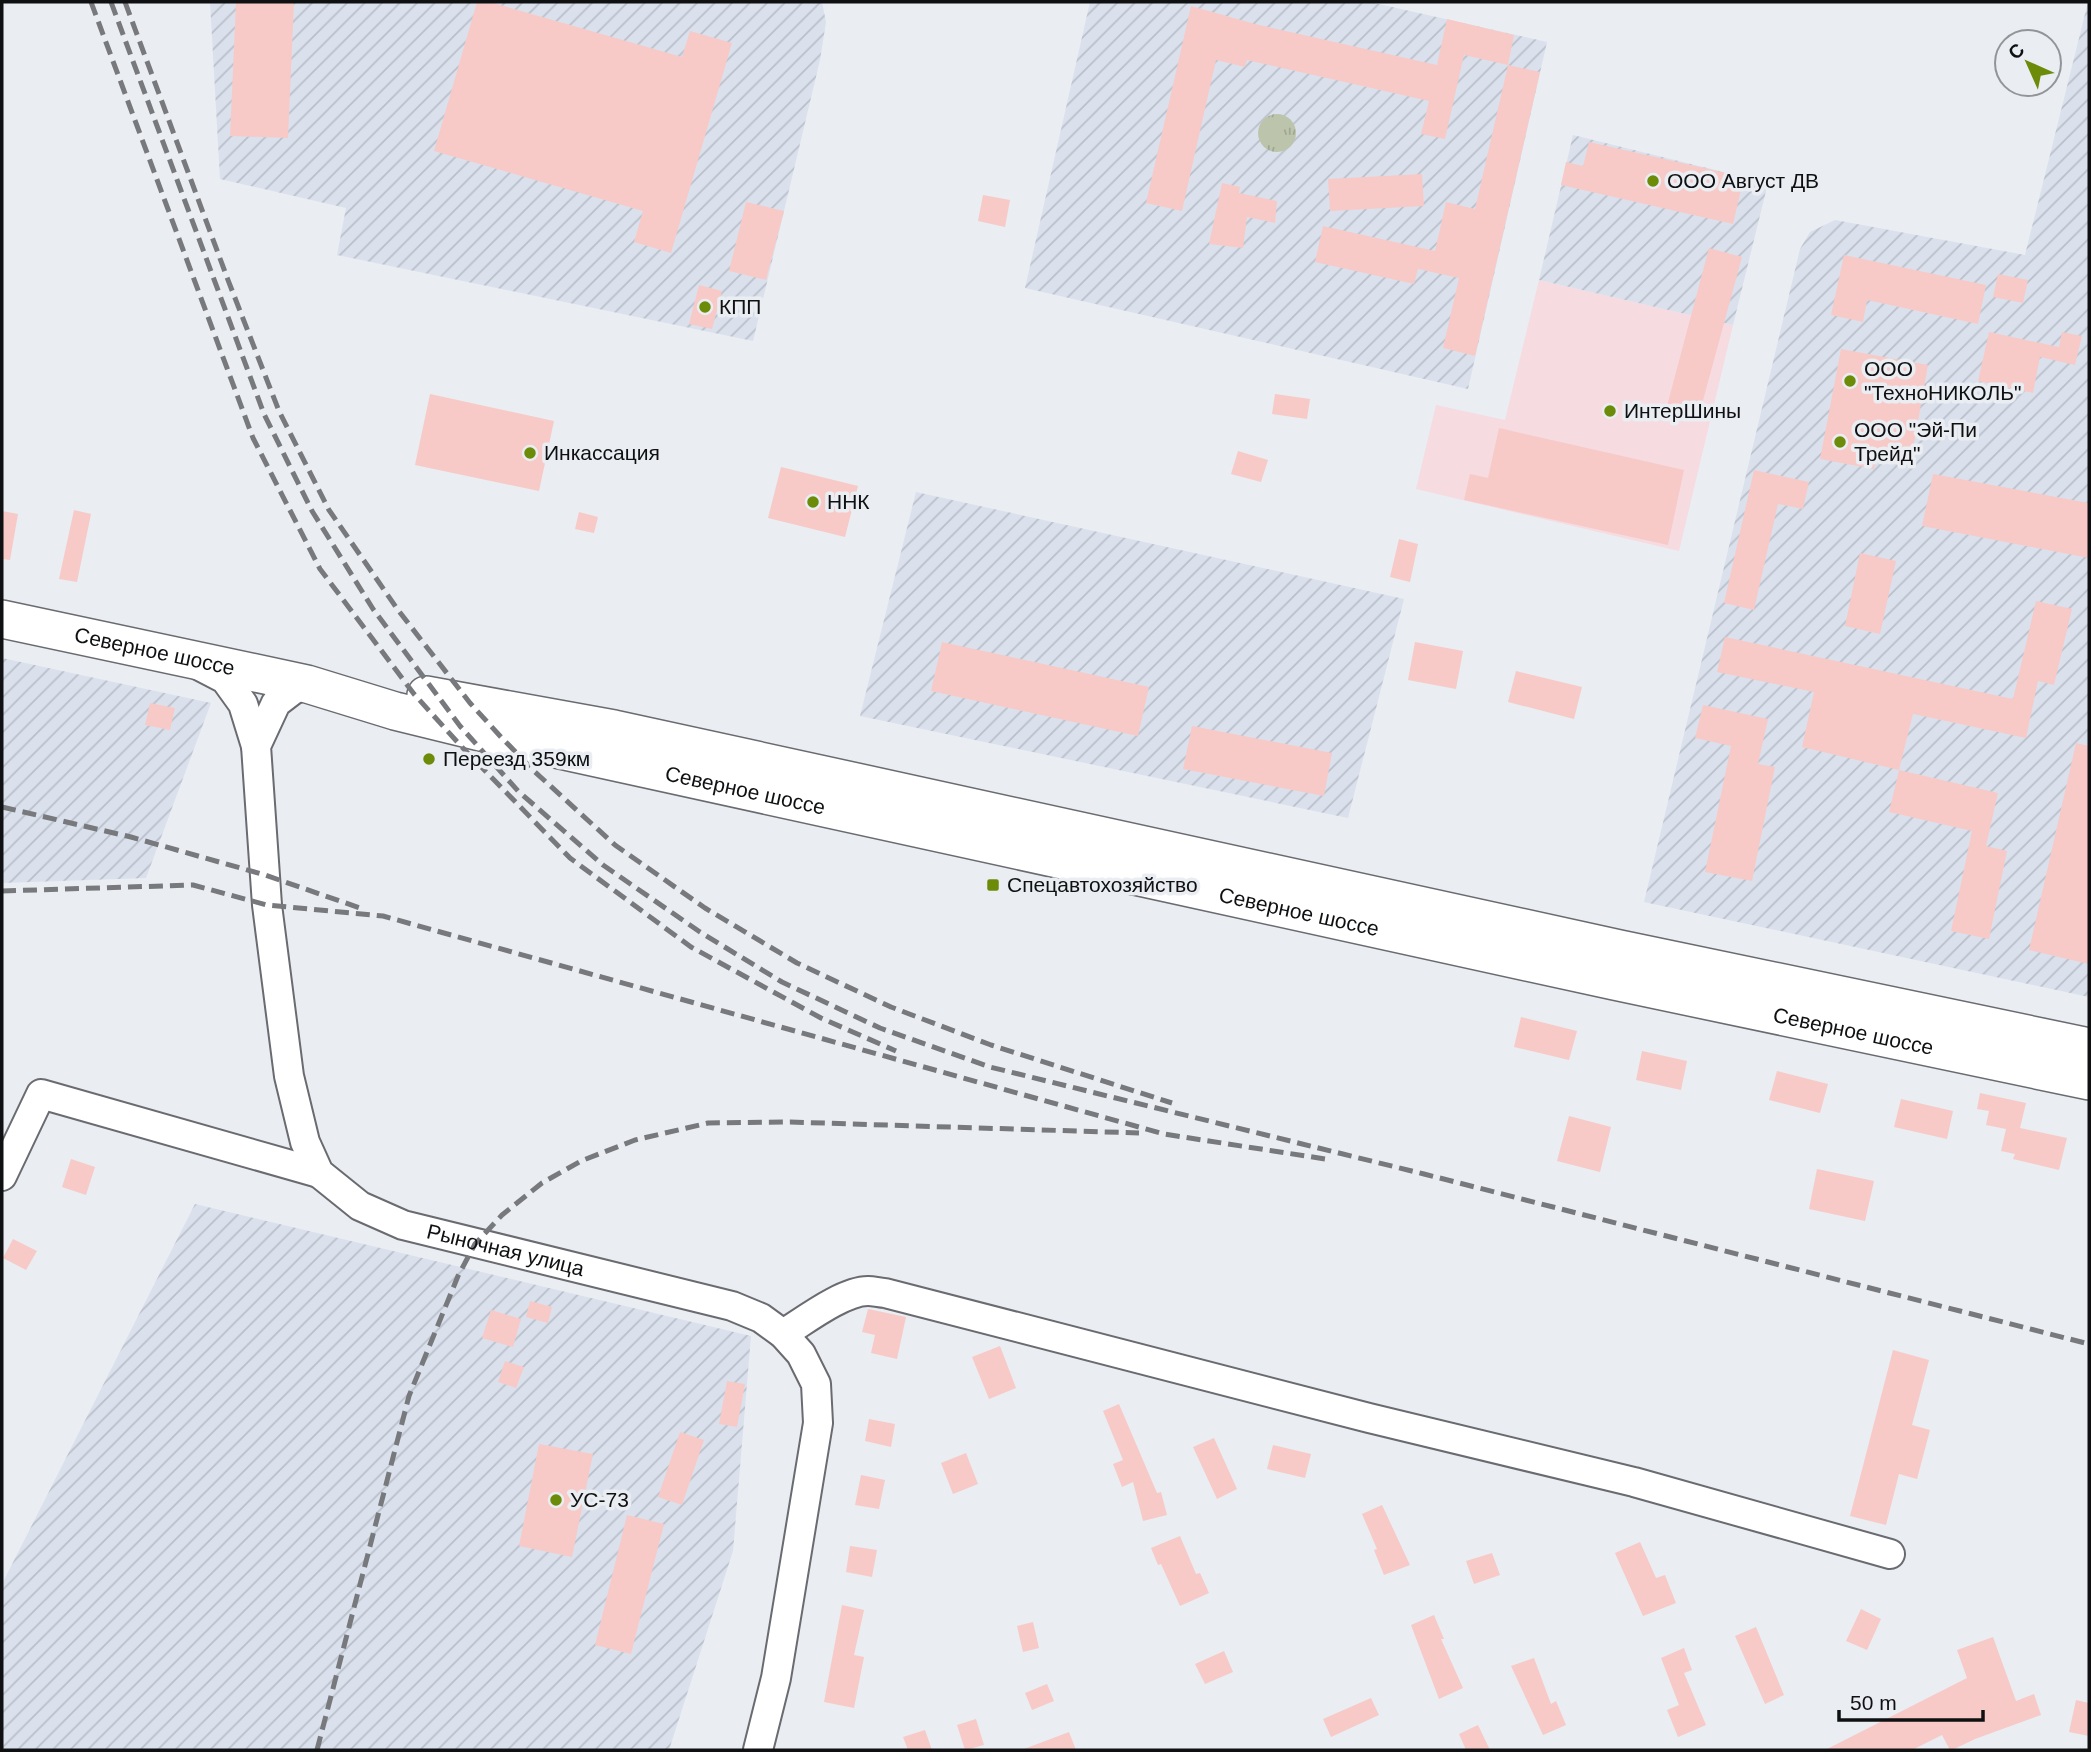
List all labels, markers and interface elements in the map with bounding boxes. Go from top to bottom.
north arrow [1993,28,2063,98]
text: С [2004,39,2029,64]
place label: ООО Август ДВ [1667,169,1819,192]
marker: ООО Август ДВ [1645,173,1661,189]
place label: КПП [719,295,761,318]
marker: КПП [697,299,713,315]
place label: ООО "ТехноНИКОЛЬ" [1864,357,2021,404]
marker: ООО "ТехноНИКОЛЬ" [1842,373,1858,389]
place label: ИнтерШины [1624,399,1741,422]
marker: ИнтерШины [1602,403,1618,419]
place label: ООО "Эй-Пи Трейд" [1854,418,1977,465]
marker: ООО "Эй-Пи Трейд" [1832,434,1848,450]
place label: Инкассация [544,441,660,464]
marker: Инкассация [522,445,538,461]
place label: ННК [827,490,870,513]
marker: ННК [805,494,821,510]
street label: Северное шоссе [72,623,237,679]
place label: Переезд 359км [443,747,590,770]
marker: Переезд 359км [421,751,437,767]
street label: Северное шоссе [663,761,827,819]
place label: Спецавтохозяйство [1007,873,1198,896]
marker: Спецавтохозяйство [985,877,1001,893]
street label: Северное шоссе [1217,883,1381,940]
street label: Северное шоссе [1771,1003,1936,1059]
street label: Рыночная улица [425,1219,587,1280]
place label: УС-73 [570,1488,629,1511]
marker: УС-73 [548,1492,564,1508]
scale bar [1839,1678,1982,1722]
text: 50 m [1850,1691,1897,1714]

